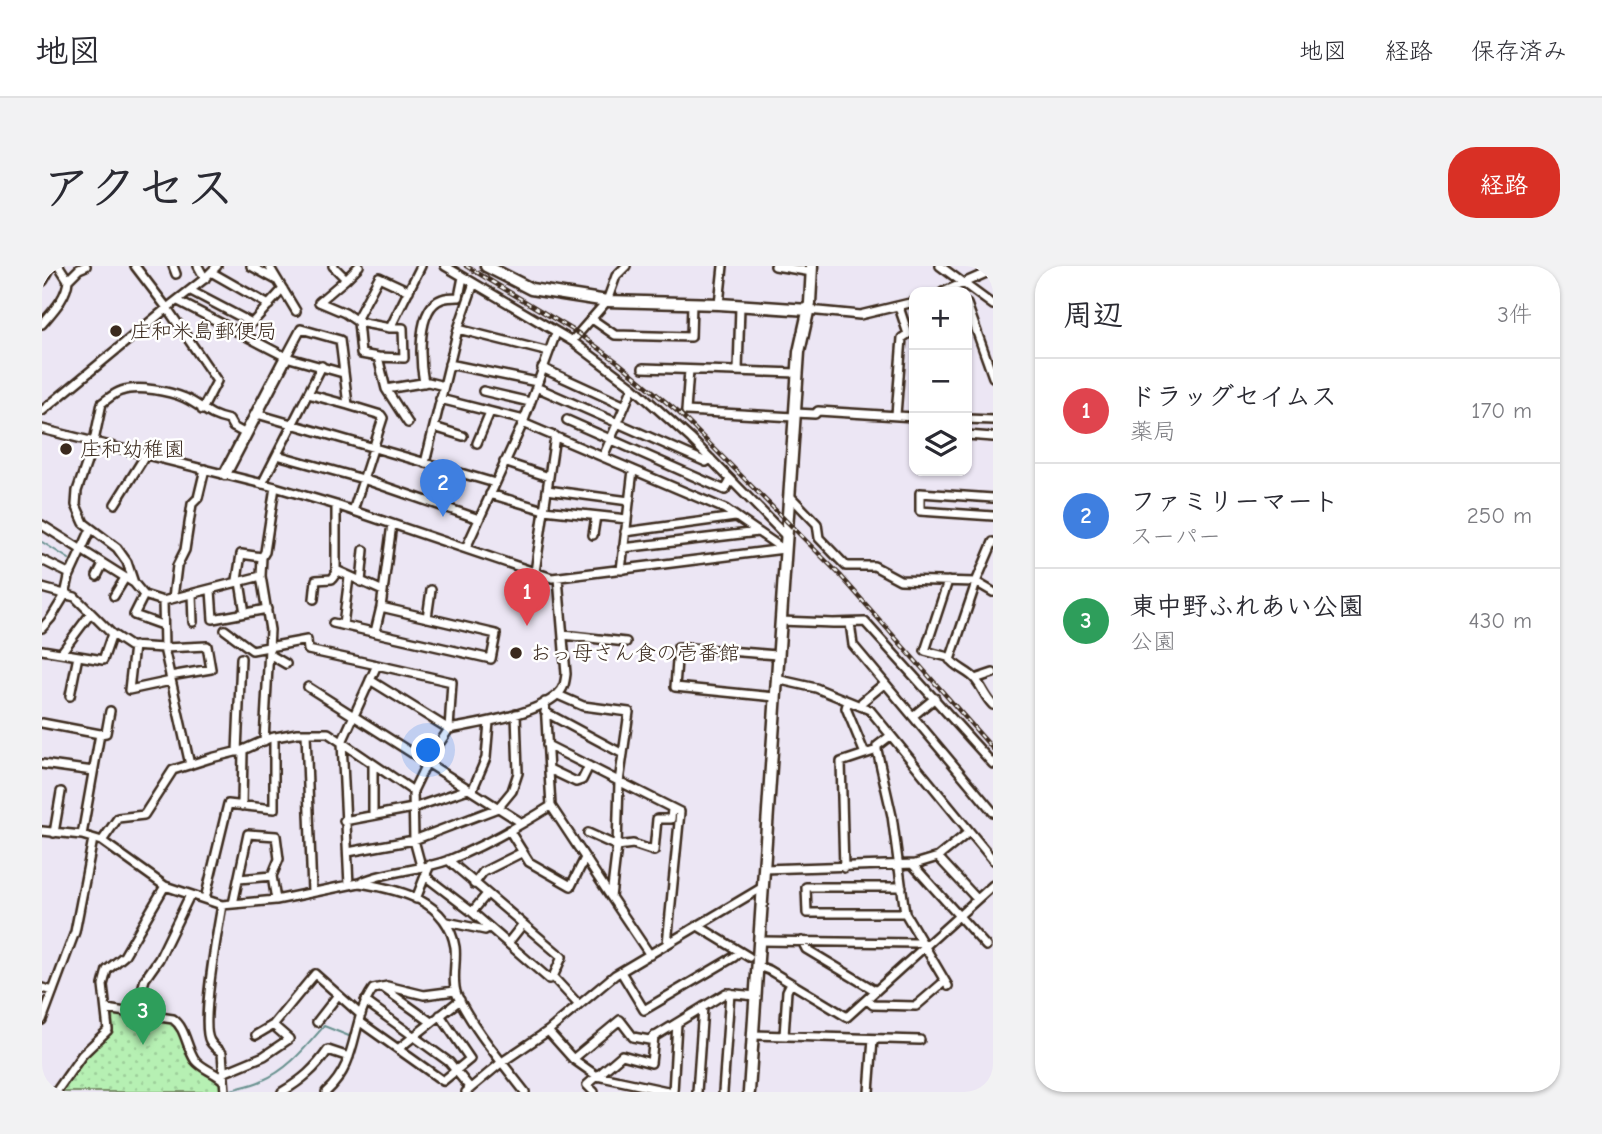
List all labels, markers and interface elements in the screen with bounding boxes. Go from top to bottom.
text: 地図 [35,32,101,70]
text: 地図 [1299,37,1347,65]
text: 経路 [1385,37,1433,65]
text: 保存済み [1471,37,1567,65]
button: 経路 [1448,147,1560,218]
text: アクセス [42,160,235,216]
map controls [909,287,972,476]
button: + [909,287,972,350]
text: 周辺 [1063,298,1123,333]
text: 3件 [1497,301,1532,328]
place label: 庄和米島郵便局 [130,319,277,343]
marker: 庄和米島郵便局 [108,323,124,339]
button: − [909,350,972,413]
text: ドラッグセイムス [1130,382,1337,412]
text: 1 [1081,397,1091,424]
text: 170 m [1471,397,1532,424]
button: layers [909,413,972,476]
text: 薬局 [1130,418,1176,445]
place label: 庄和幼稚園 [80,437,185,461]
marker: 庄和幼稚園 [58,441,74,457]
pin: 2 [420,459,466,517]
text: ファミリーマート [1130,487,1339,517]
text: 2 [1080,502,1092,529]
text: 250 m [1467,502,1532,529]
text: スーパー [1130,523,1221,550]
pin: 1 [504,568,550,626]
text: 東中野ふれあい公園 [1130,592,1364,622]
text: 3 [1080,607,1092,634]
text: 430 m [1469,607,1532,634]
text: 公園 [1130,628,1176,655]
place label: おっ母さん食の壱番館 [530,641,740,665]
marker: おっ母さん食の壱番館 [508,645,524,661]
your location [411,733,445,767]
pin: 3 [120,987,166,1045]

